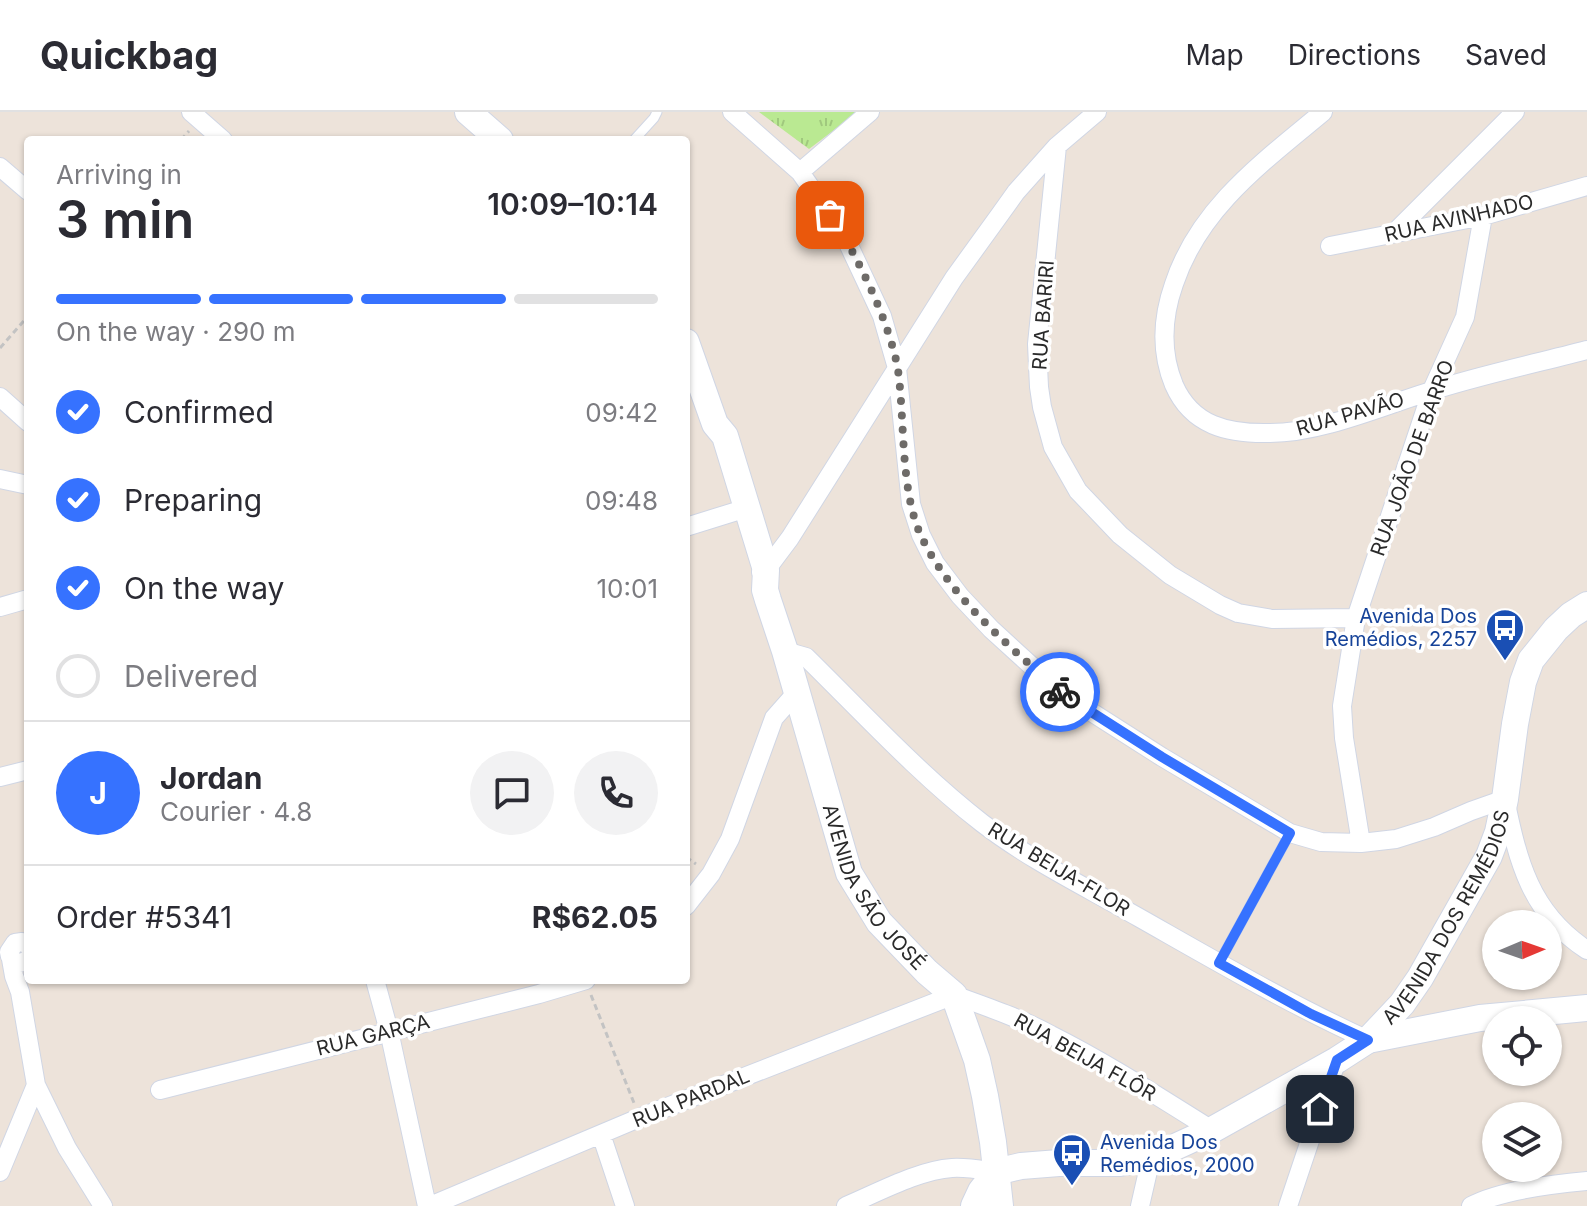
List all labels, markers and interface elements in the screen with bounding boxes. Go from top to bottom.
text: Quickbag [40,32,218,78]
text: Map [1185,38,1244,72]
text: Directions [1288,38,1421,72]
text: Saved [1465,38,1547,72]
text: Arriving in [56,159,182,190]
pin [796,181,864,249]
text: 10:09–10:14 [487,186,658,222]
text: 3 min [56,188,194,251]
street label: RUA AVINHADO [1382,189,1536,247]
icon: bag [808,193,852,237]
street label: RUA BARIRI [1027,259,1059,371]
text: On the way · 290 m [56,316,296,347]
street label: RUA JOÃO DE BARRO [1364,356,1459,559]
street label: RUA PAVÃO [1293,386,1407,441]
icon: check [56,390,100,434]
text: Confirmed [124,394,274,430]
text: 09:42 [585,397,658,428]
icon: check [56,478,100,522]
text: Preparing [124,482,262,518]
text: 09:48 [585,485,658,516]
icon: check [56,566,100,610]
text: On the way [124,570,284,606]
text: 10:01 [597,573,658,604]
place label: Avenida Dos Remédios, 2257 [1325,604,1477,651]
bus stop icon: Avenida Dos Remédios, 2257 [1484,607,1526,662]
courier [1020,652,1100,732]
text: Delivered [124,658,258,694]
icon: bike [1038,670,1082,714]
button: chat [470,751,554,835]
button: phone [574,751,658,835]
text: Jordan [160,760,262,796]
text: J [89,775,107,811]
text: Courier · 4.8 [160,796,312,827]
street label: AVENIDA SÃO JOSÉ [818,801,931,975]
street label: AVENIDA DOS REMÉDIOS [1377,808,1514,1029]
street label: RUA BEIJA-FLOR [984,817,1134,921]
text: Order #5341 [56,899,232,935]
text: R$62.05 [532,899,658,935]
north arrow [1482,910,1562,990]
map controls [1482,910,1562,1182]
button: locate [1482,1006,1562,1086]
street label: RUA BEIJA FLÔR [1010,1008,1160,1106]
street label: RUA GARÇA [314,1009,432,1061]
street label: RUA PARDAL [629,1064,753,1132]
pin [1286,1075,1354,1143]
icon: home [1298,1087,1342,1131]
button: layers [1482,1102,1562,1182]
place label: Avenida Dos Remédios, 2000 [1100,1130,1255,1177]
bus stop icon: Avenida Dos Remédios, 2000 [1051,1132,1093,1187]

